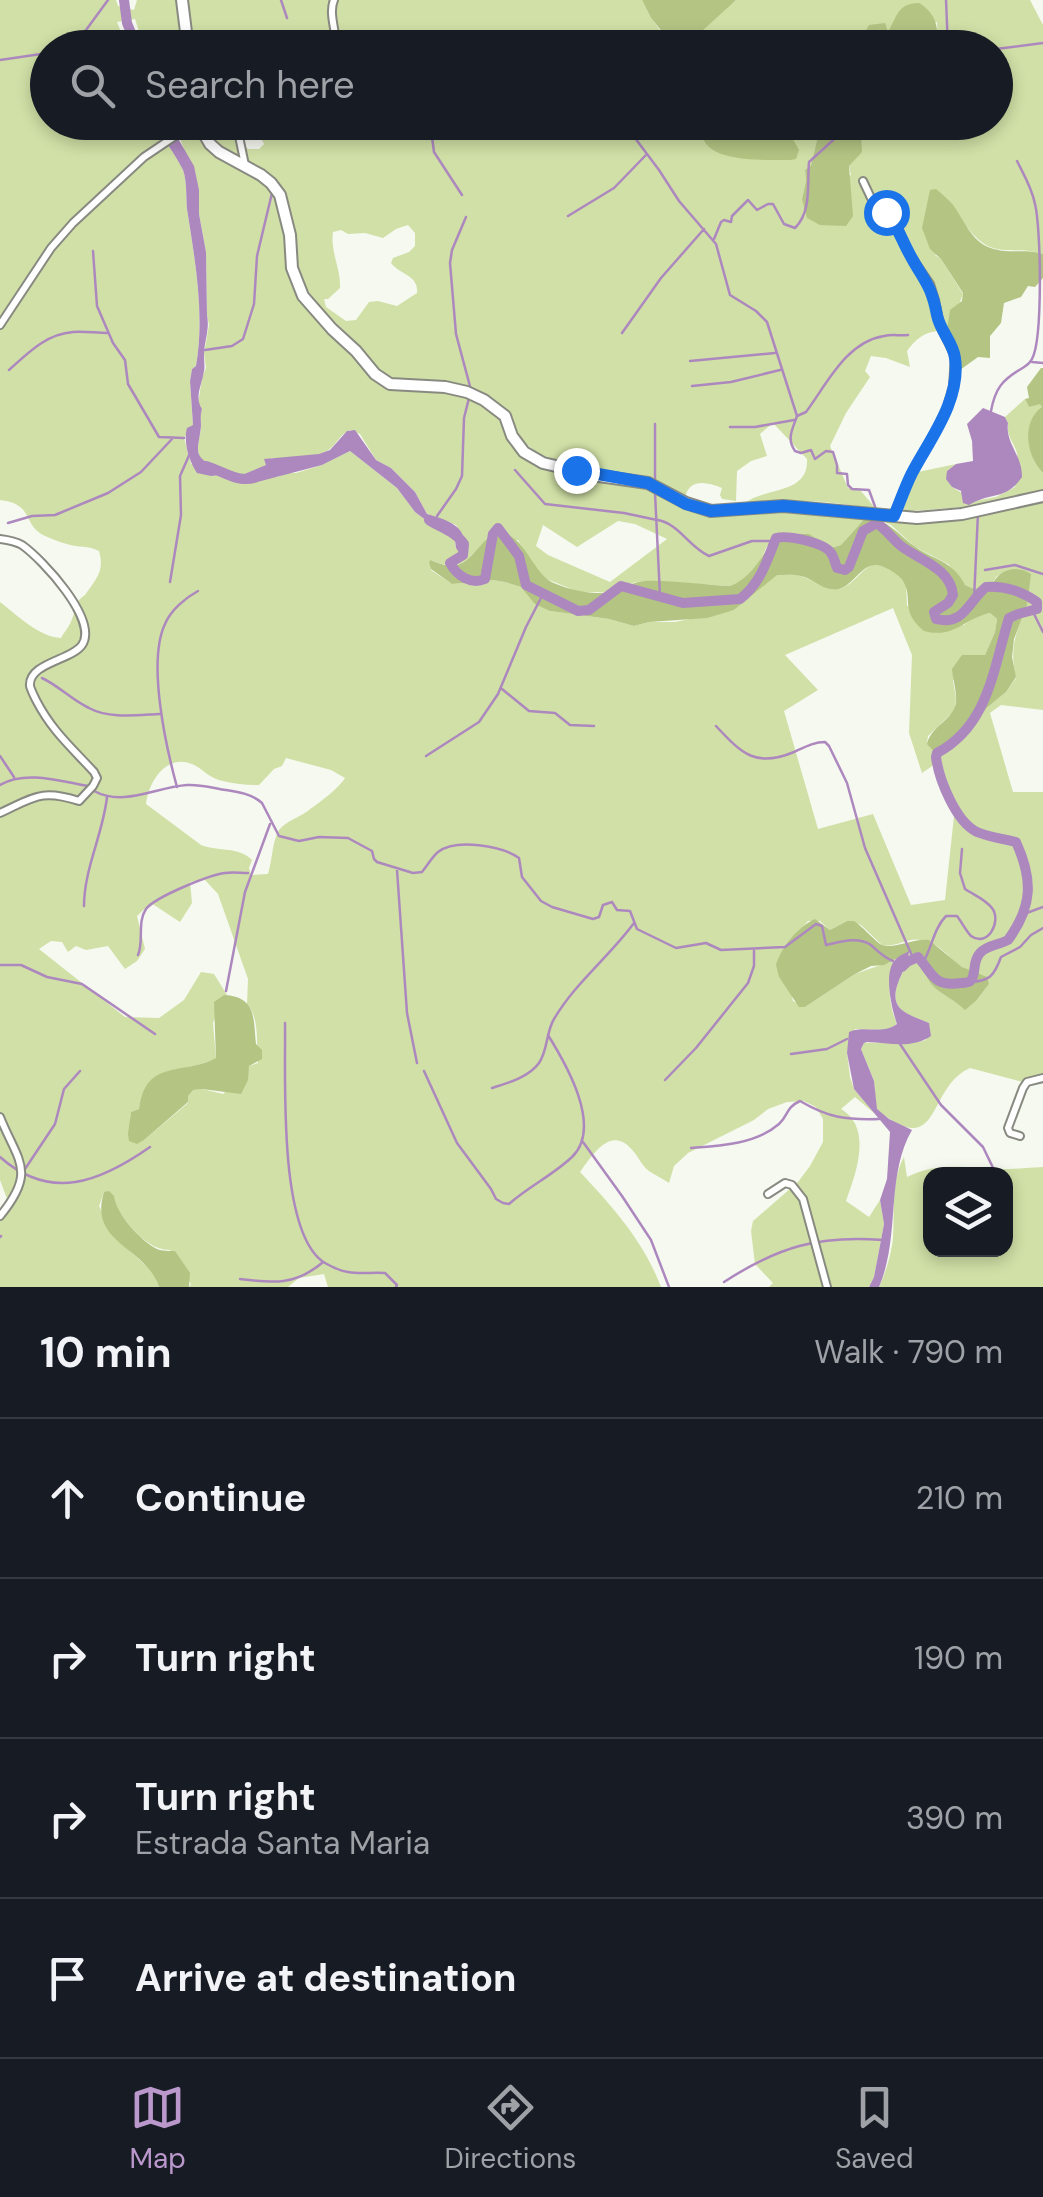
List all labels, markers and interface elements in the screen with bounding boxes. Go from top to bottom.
search box [30,30,1013,140]
icon: search [65,58,120,113]
text: Search here [145,60,355,110]
route start [864,190,910,236]
route end [554,448,600,494]
map controls [923,1167,1013,1257]
button: layers [923,1167,1013,1257]
text: 10 min [40,1325,172,1380]
text: Walk · 790 m [814,1331,1003,1373]
icon: ahead [40,1471,95,1526]
text: Continue [135,1473,306,1523]
text: 210 m [916,1477,1003,1519]
icon: right [40,1631,95,1686]
text: Turn right [135,1633,316,1683]
text: 190 m [914,1637,1003,1679]
text: Turn right [135,1772,316,1822]
icon: right [40,1791,95,1846]
text: 390 m [906,1797,1003,1839]
text: Estrada Santa Maria [135,1822,430,1864]
icon: arrive [40,1951,95,2006]
text: Arrive at destination [135,1953,517,2003]
tab: Map [129,2080,186,2177]
tab: Directions [445,2080,576,2177]
tab: Saved [835,2080,914,2177]

